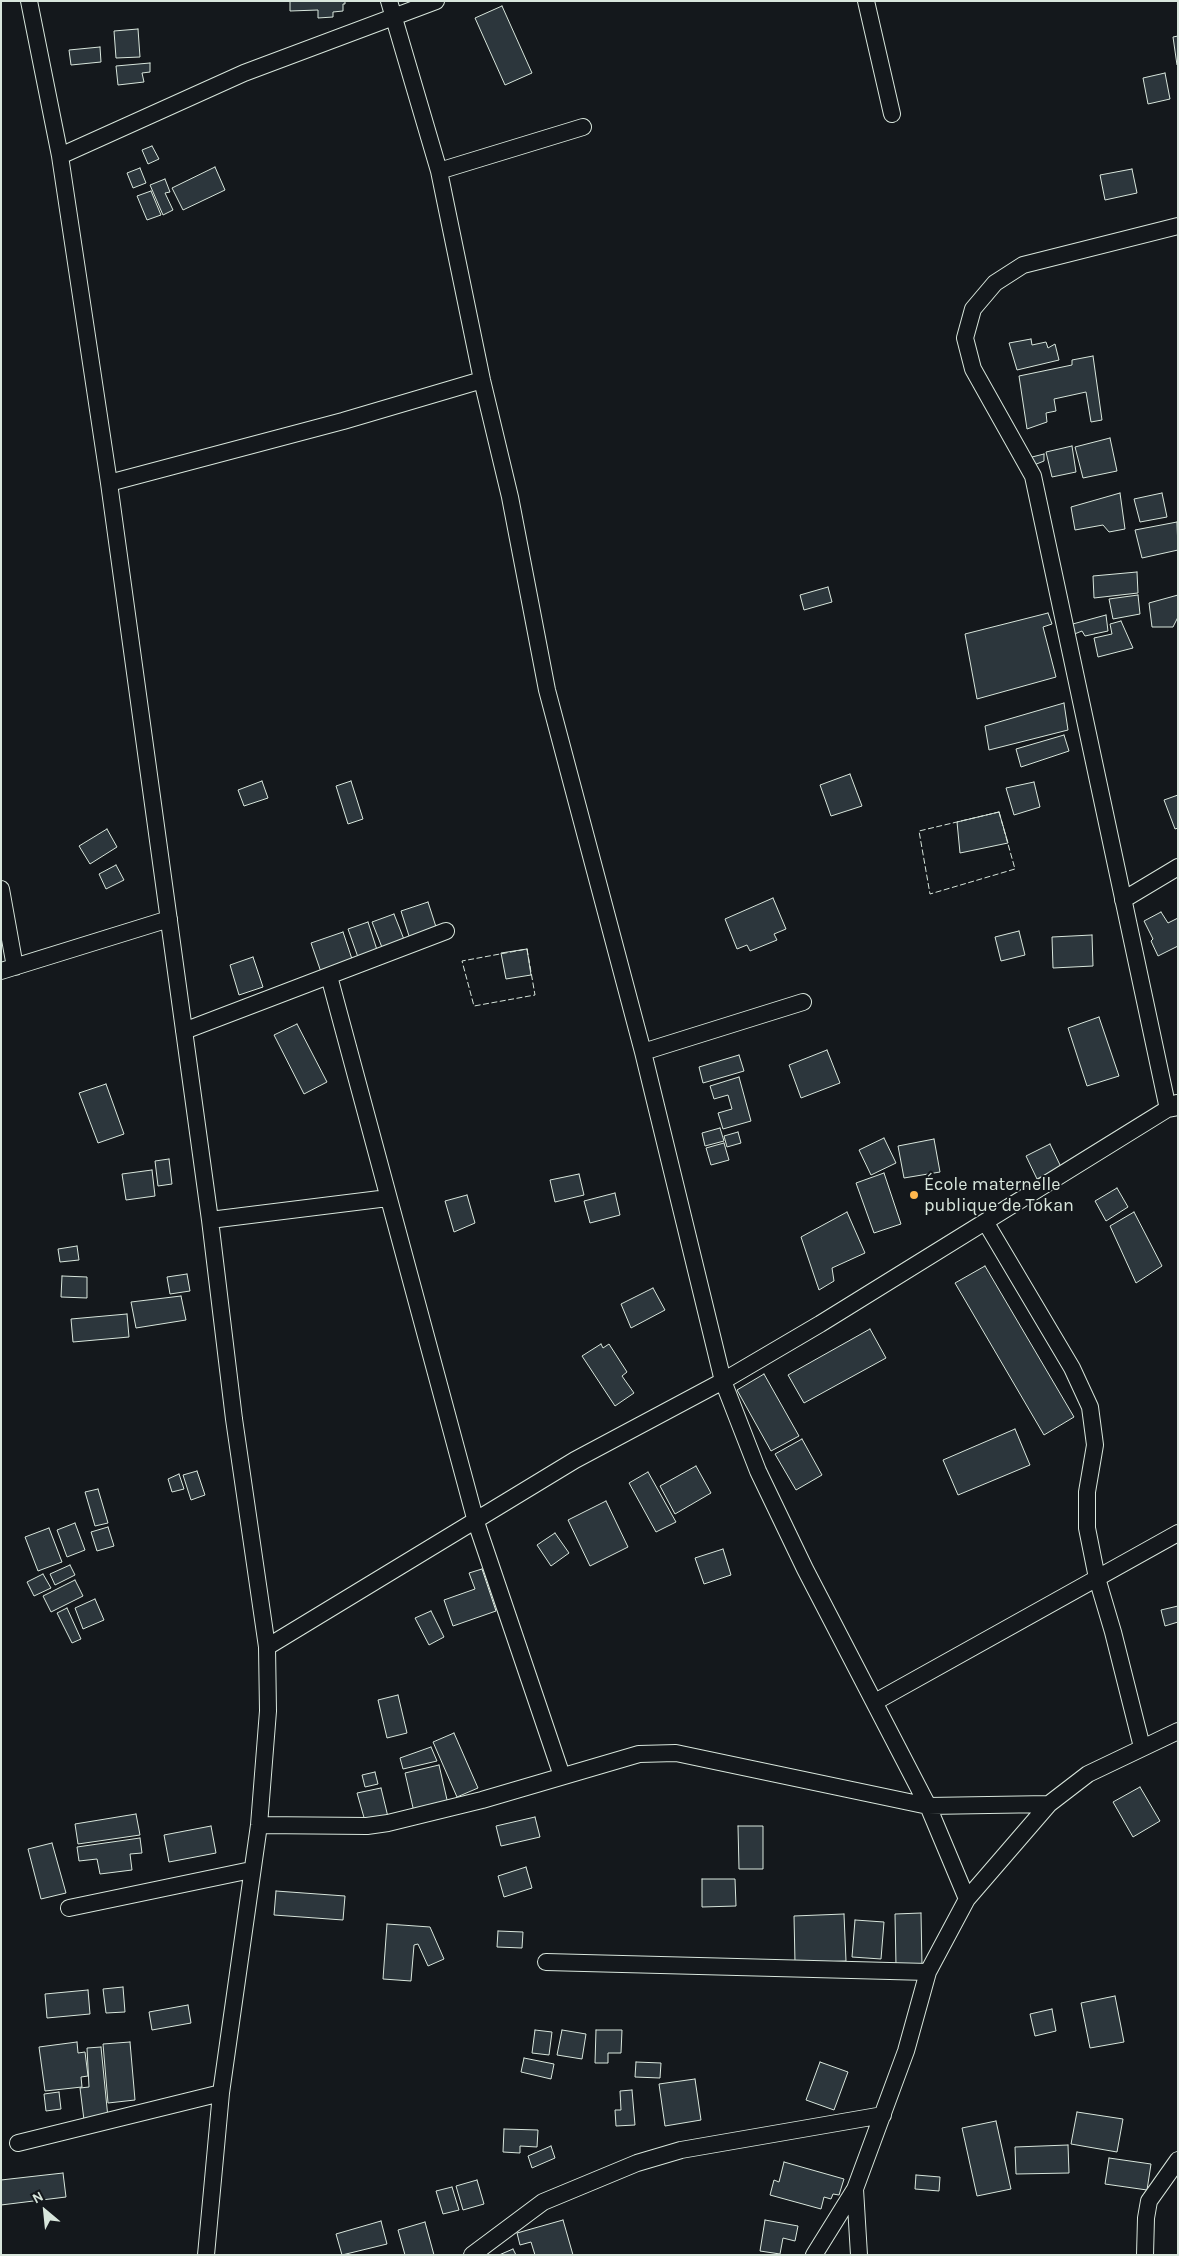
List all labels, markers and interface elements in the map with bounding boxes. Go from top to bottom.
place label: École maternelle publique de Tokan [924,1174,1074,1216]
marker: École maternelle publique de Tokan [908,1189,920,1201]
north arrow [20,2186,70,2236]
text: N [29,2187,46,2207]

